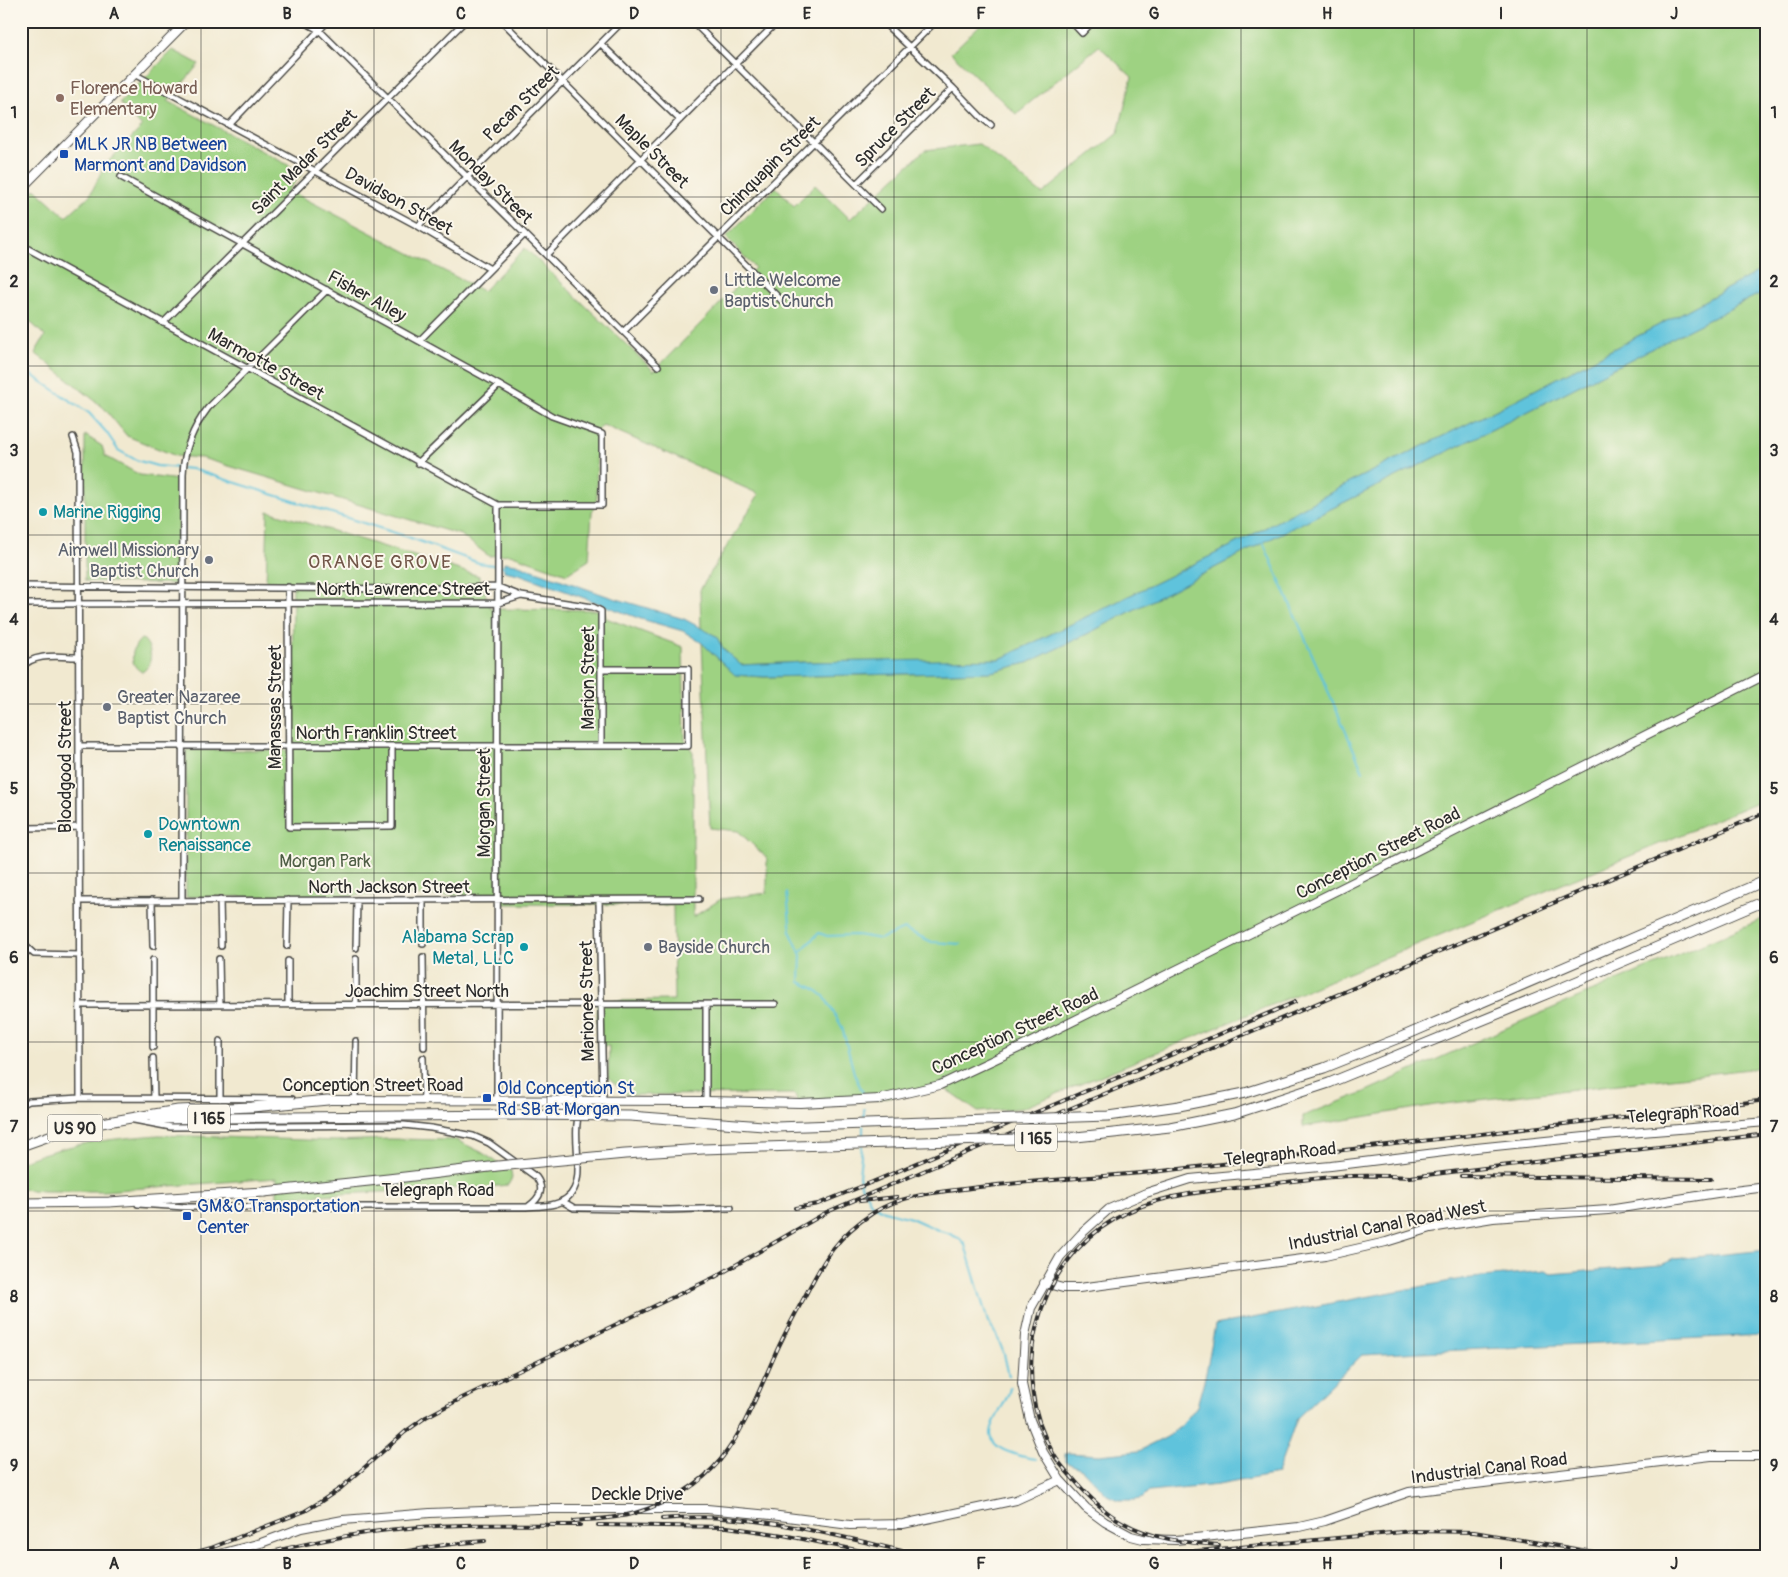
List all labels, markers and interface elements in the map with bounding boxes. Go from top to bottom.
text: A [109,4,120,24]
text: B [282,4,292,24]
text: C [456,4,466,24]
text: D [629,4,639,24]
text: E [803,4,812,24]
text: F [976,4,986,24]
text: G [1149,4,1160,24]
text: H [1322,4,1332,24]
text: I [1499,4,1503,24]
text: J [1670,4,1678,24]
street label: Pecan Street [478,60,565,146]
place label: Florence Howard Elementary [70,77,198,121]
street label: Spruce Street [850,82,941,173]
marker: Florence Howard Elementary [54,92,66,104]
text: 1 [11,103,17,123]
text: 1 [1771,103,1777,123]
street label: Saint Madar Street [246,104,363,220]
street label: Maple Street [610,109,694,194]
street label: Chinquapin Street [715,111,826,222]
place label: MLK JR NB Between Marmont and Davidson [74,133,247,177]
street label: Monday Street [444,135,538,230]
marker: MLK JR NB Between Marmont and Davidson [58,148,70,160]
street label: Davidson Street [341,162,458,241]
street label: Fisher Alley [323,265,410,328]
place label: Little Welcome Baptist Church [724,269,841,313]
text: 2 [10,272,19,292]
text: 2 [1770,272,1779,292]
marker: Little Welcome Baptist Church [708,284,720,296]
street label: Marmotte Street [204,323,329,406]
text: 3 [10,441,19,461]
text: 3 [1770,441,1779,461]
place label: Marine Rigging [53,501,161,524]
marker: Marine Rigging [37,506,49,518]
place label: Aimwell Missionary Baptist Church [57,539,199,583]
district label: ORANGE GROVE [308,550,452,574]
marker: Aimwell Missionary Baptist Church [203,554,215,566]
street label: North Lawrence Street [316,578,491,601]
text: 4 [9,610,19,630]
text: 4 [1769,610,1779,630]
street label: Marion Street [577,626,600,730]
street label: Manassas Street [264,644,287,769]
place label: Greater Nazaree Baptist Church [117,686,240,730]
street label: Bloodgood Street [54,700,77,833]
marker: Greater Nazaree Baptist Church [101,701,113,713]
street label: North Franklin Street [296,722,457,745]
street label: Morgan Street [473,748,496,857]
text: 5 [10,779,19,799]
text: 5 [1770,779,1779,799]
street label: Conception Street Road [1292,802,1464,905]
place label: Downtown Renaissance [158,813,251,857]
marker: Downtown Renaissance [142,828,154,840]
park label: Morgan Park [279,850,371,873]
street label: North Jackson Street [308,876,471,899]
place label: Alabama Scrap Metal, LLC [401,926,514,970]
place label: Bayside Church [658,936,770,959]
street label: Marionee Street [575,940,600,1062]
marker: Alabama Scrap Metal, LLC [518,941,530,953]
marker: Bayside Church [642,941,654,953]
text: 6 [9,948,19,968]
text: 6 [1769,948,1779,968]
street label: Joachim Street North [345,980,509,1003]
street label: Conception Street Road [928,983,1102,1080]
street label: Conception Street Road [282,1074,464,1097]
place label: Old Conception St Rd SB at Morgan [497,1077,635,1121]
marker: Old Conception St Rd SB at Morgan [481,1092,493,1104]
street label: Telegraph Road [1626,1098,1740,1129]
road number: I 165 [188,1104,230,1132]
road number: US 90 [48,1114,102,1142]
text: 7 [10,1117,19,1137]
text: 7 [1770,1117,1779,1137]
road number: I 165 [1015,1124,1057,1152]
street label: Telegraph Road [1223,1137,1337,1172]
street label: Telegraph Road [382,1179,494,1202]
place label: GM&O Transportation Center [197,1195,360,1239]
street label: Industrial Canal Road West [1286,1195,1489,1256]
marker: GM&O Transportation Center [181,1210,193,1222]
text: 8 [10,1287,18,1307]
text: 8 [1770,1287,1778,1307]
street label: Industrial Canal Road [1409,1447,1569,1490]
text: 9 [10,1456,18,1476]
text: 9 [1770,1456,1778,1476]
street label: Deckle Drive [591,1483,683,1506]
text: A [109,1554,120,1574]
text: B [282,1554,292,1574]
text: C [456,1554,466,1574]
text: D [629,1554,639,1574]
text: E [803,1554,812,1574]
text: F [976,1554,986,1574]
text: G [1149,1554,1160,1574]
text: H [1322,1554,1332,1574]
text: I [1499,1554,1503,1574]
text: J [1670,1554,1678,1574]

